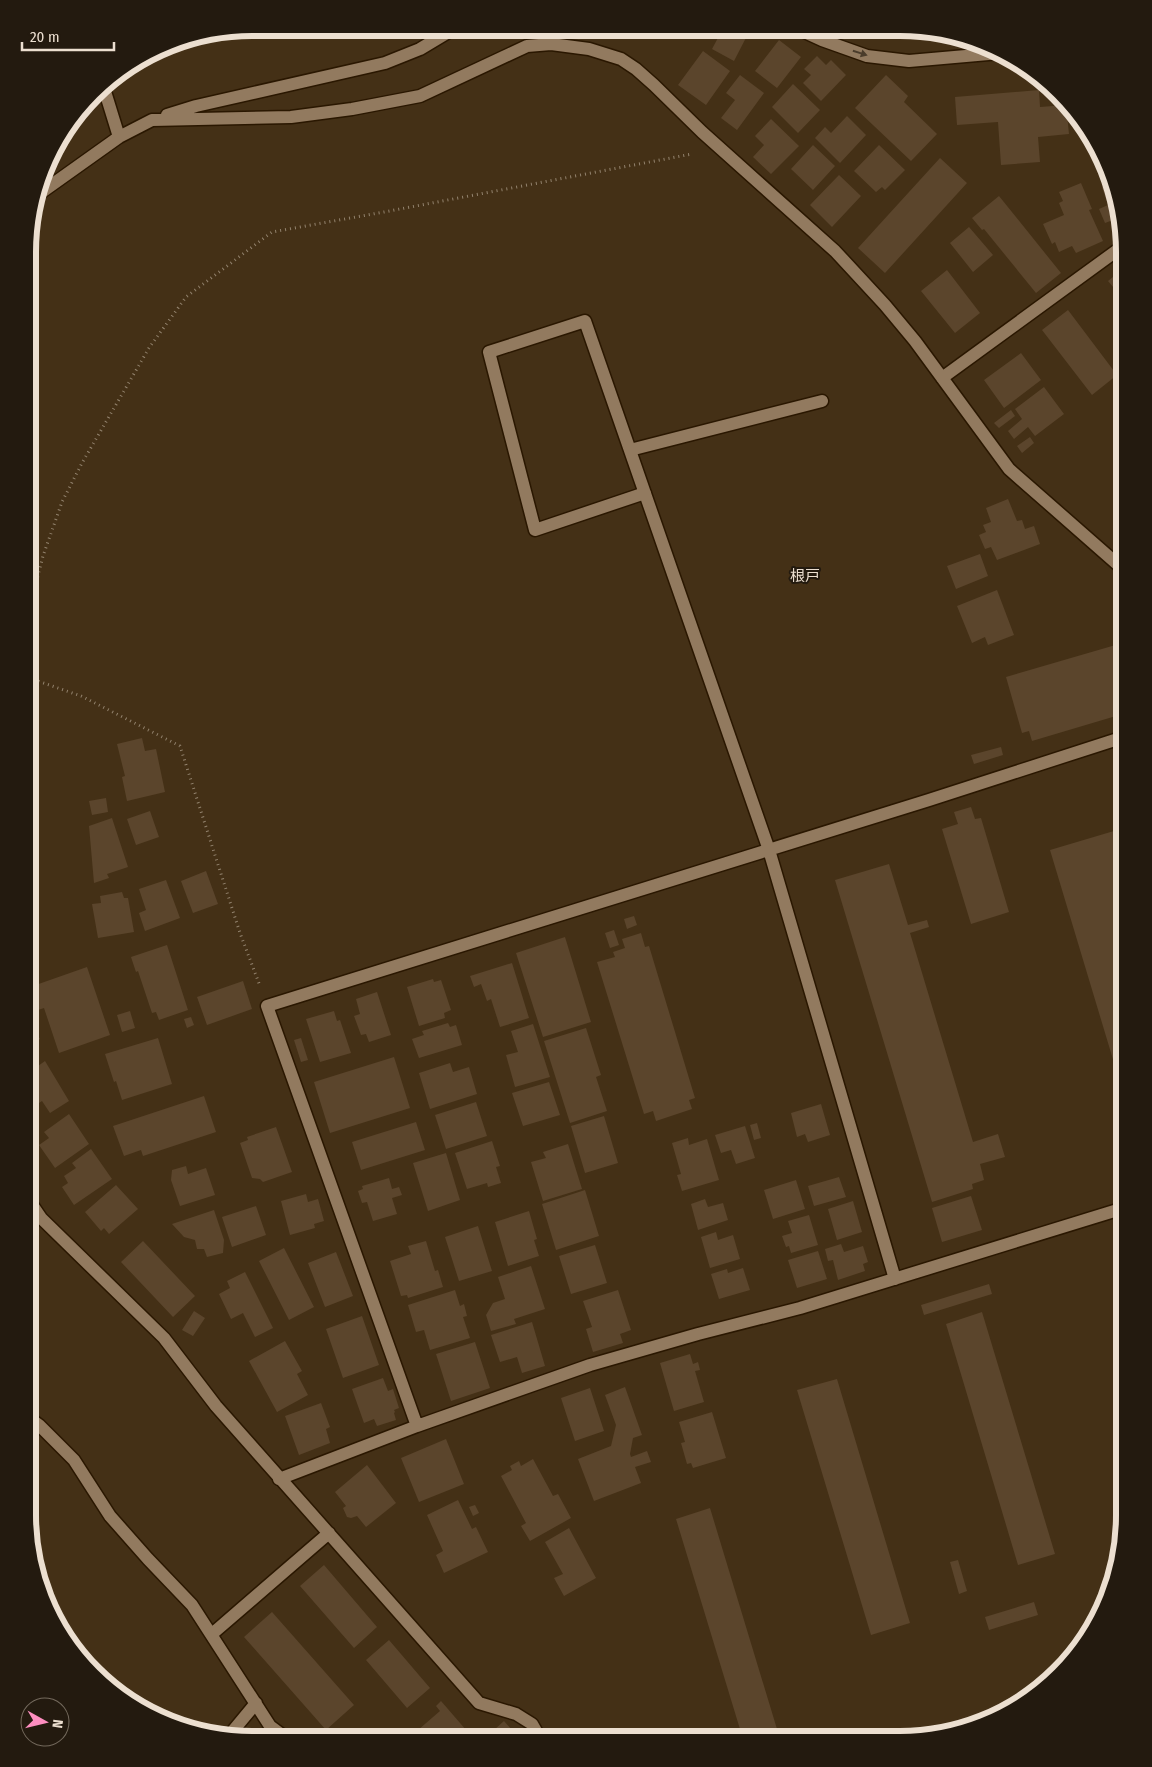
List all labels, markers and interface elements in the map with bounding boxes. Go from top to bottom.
scale bar [22,20,115,52]
text: 20 m [30,28,60,46]
one-way arrow [852,50,867,57]
district label: 根戸 [790,567,820,585]
north arrow [20,1697,70,1747]
text: N [48,1718,66,1729]

